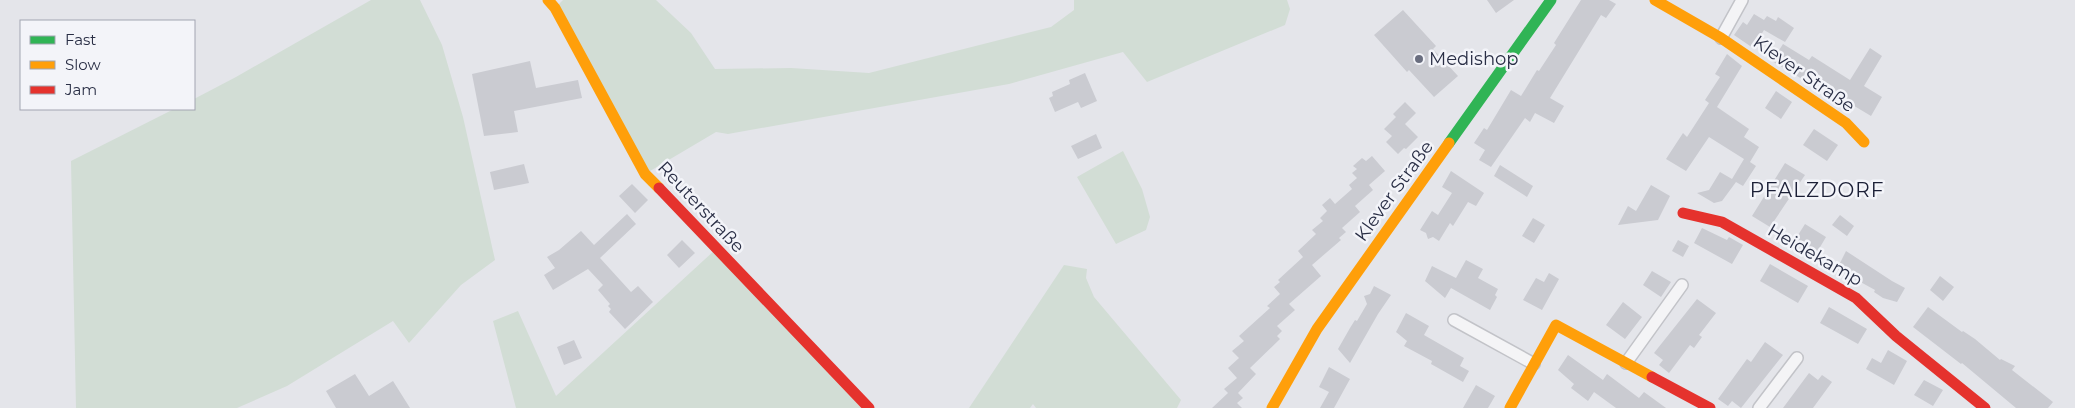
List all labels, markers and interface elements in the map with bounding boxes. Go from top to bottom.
legend [20,20,195,110]
text: Fast [65,30,96,49]
street label: Klever Straße [1749,31,1859,117]
place label: Medishop [1429,48,1519,70]
marker: Medishop [1413,53,1425,65]
text: Slow [65,55,101,74]
text: Jam [64,80,97,99]
street label: Klever Straße [1350,136,1438,246]
street label: Reuterstraße [653,157,749,257]
district label: PFALZDORF [1750,178,1884,202]
street label: Heidekamp [1764,219,1866,291]

